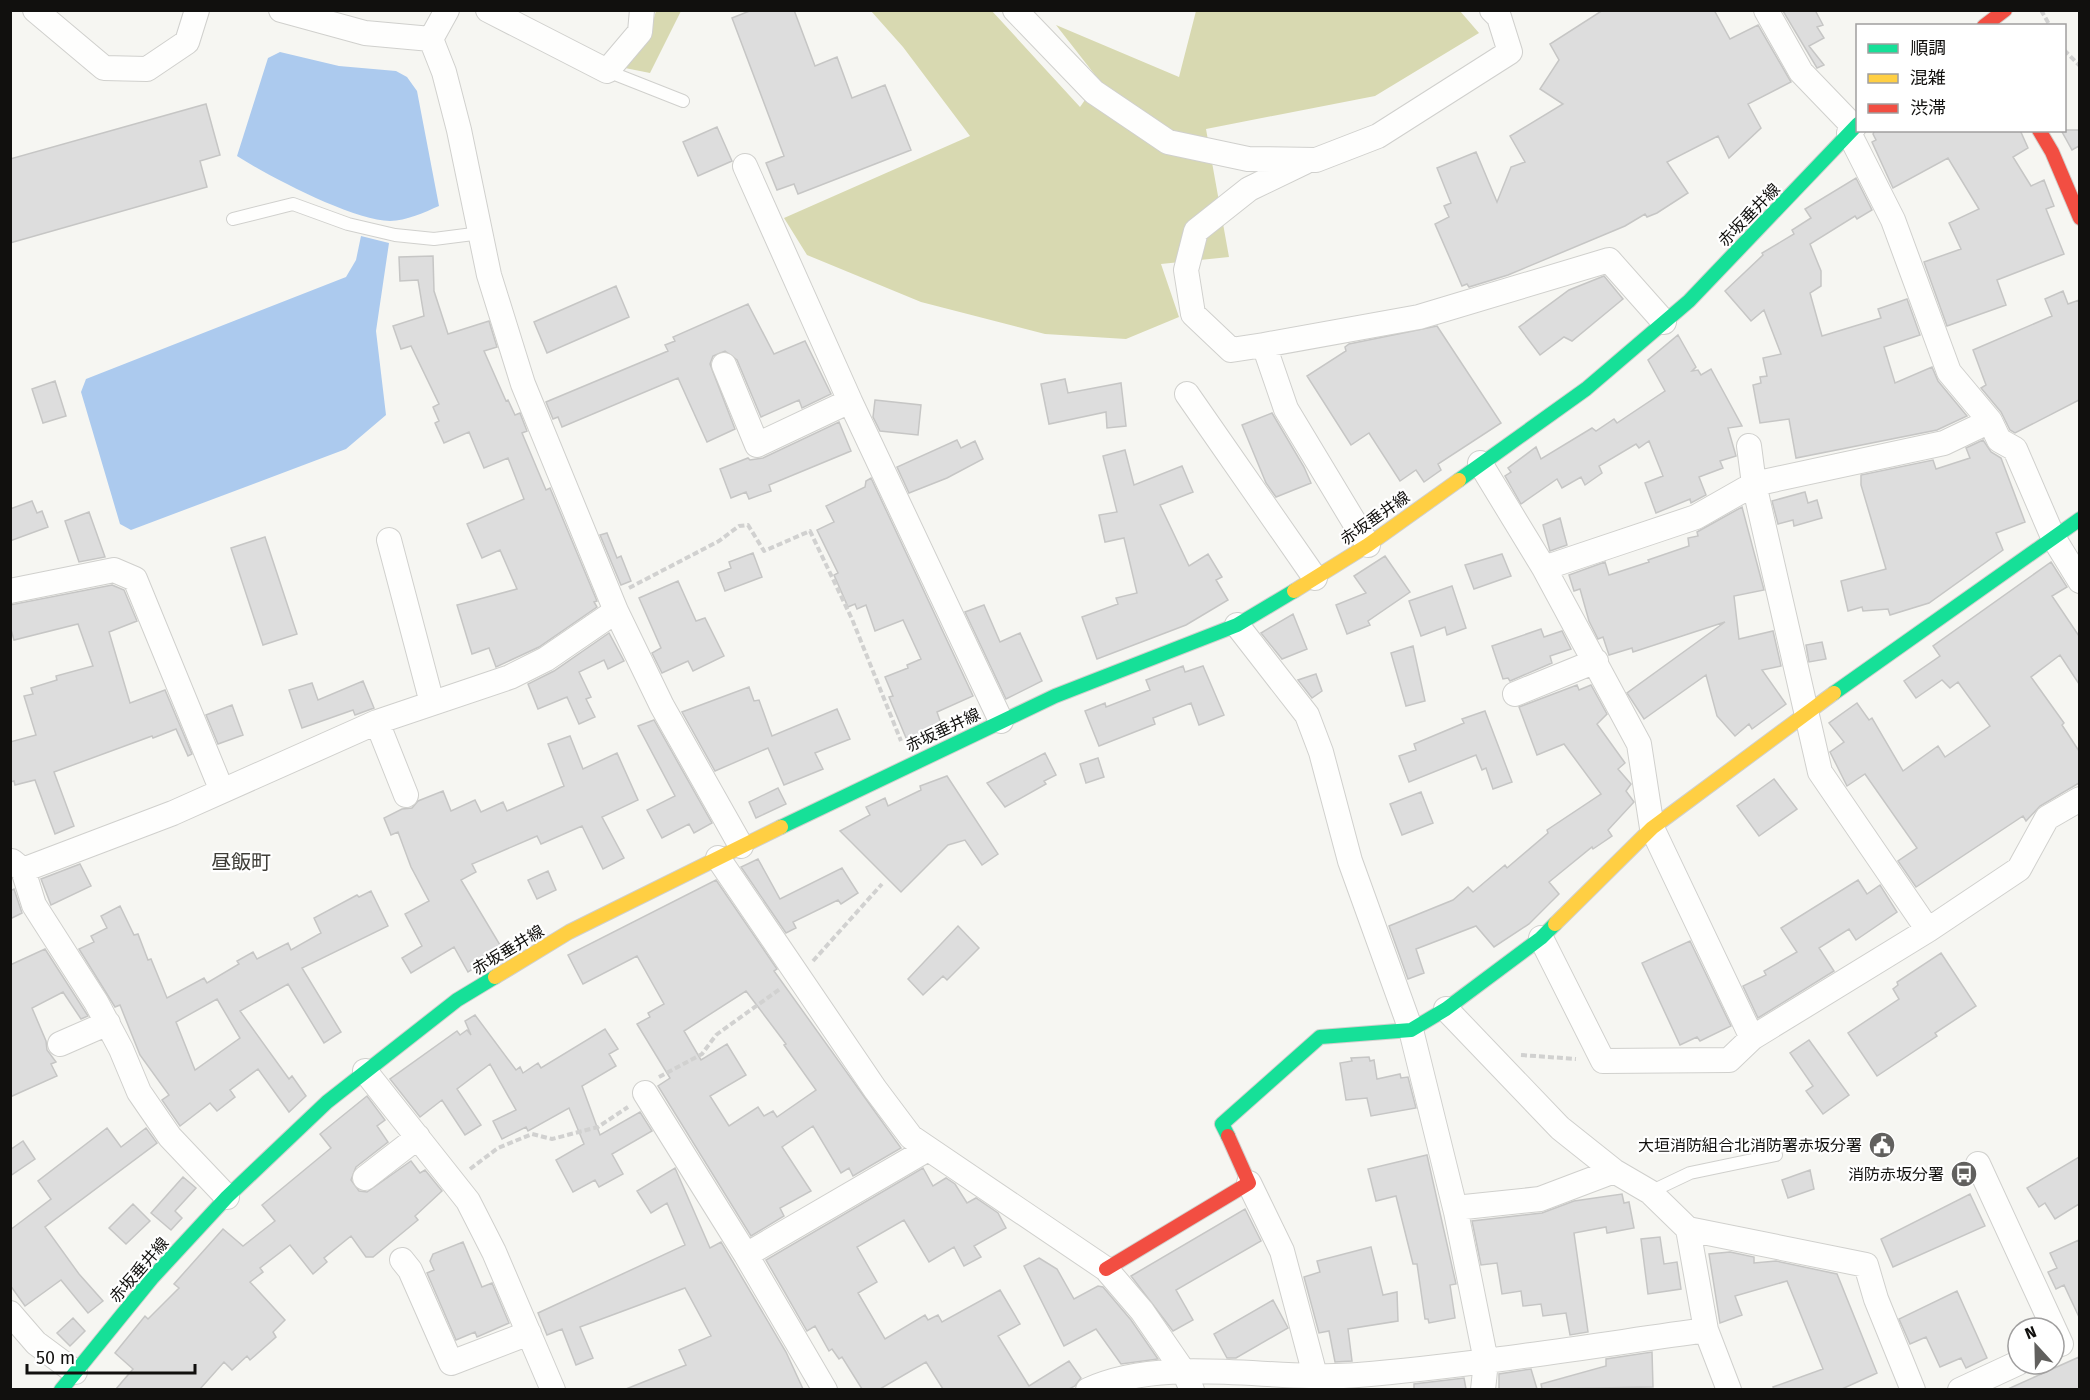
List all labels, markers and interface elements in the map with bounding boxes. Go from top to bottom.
legend [1856,24,2066,132]
text: 順調 [1910,37,1946,59]
text: 混雑 [1910,67,1946,89]
text: 渋滞 [1910,97,1946,119]
street label: 赤坂垂井線 [1714,180,1784,250]
street label: 赤坂垂井線 [1337,487,1413,549]
street label: 赤坂垂井線 [903,704,983,756]
district label: 昼飯町 [211,850,271,874]
street label: 赤坂垂井線 [469,921,547,979]
public building icon: 大垣消防組合北消防署赤坂分署 [1867,1130,1897,1160]
place label: 大垣消防組合北消防署赤坂分署 [1638,1136,1862,1155]
bus stop icon: 消防赤坂分署 [1949,1159,1979,1189]
place label: 消防赤坂分署 [1848,1165,1944,1184]
street label: 赤坂垂井線 [106,1234,172,1306]
north arrow [2006,1316,2066,1376]
text: N [2022,1322,2039,1343]
scale bar [27,1337,195,1375]
text: 50 m [36,1347,75,1369]

